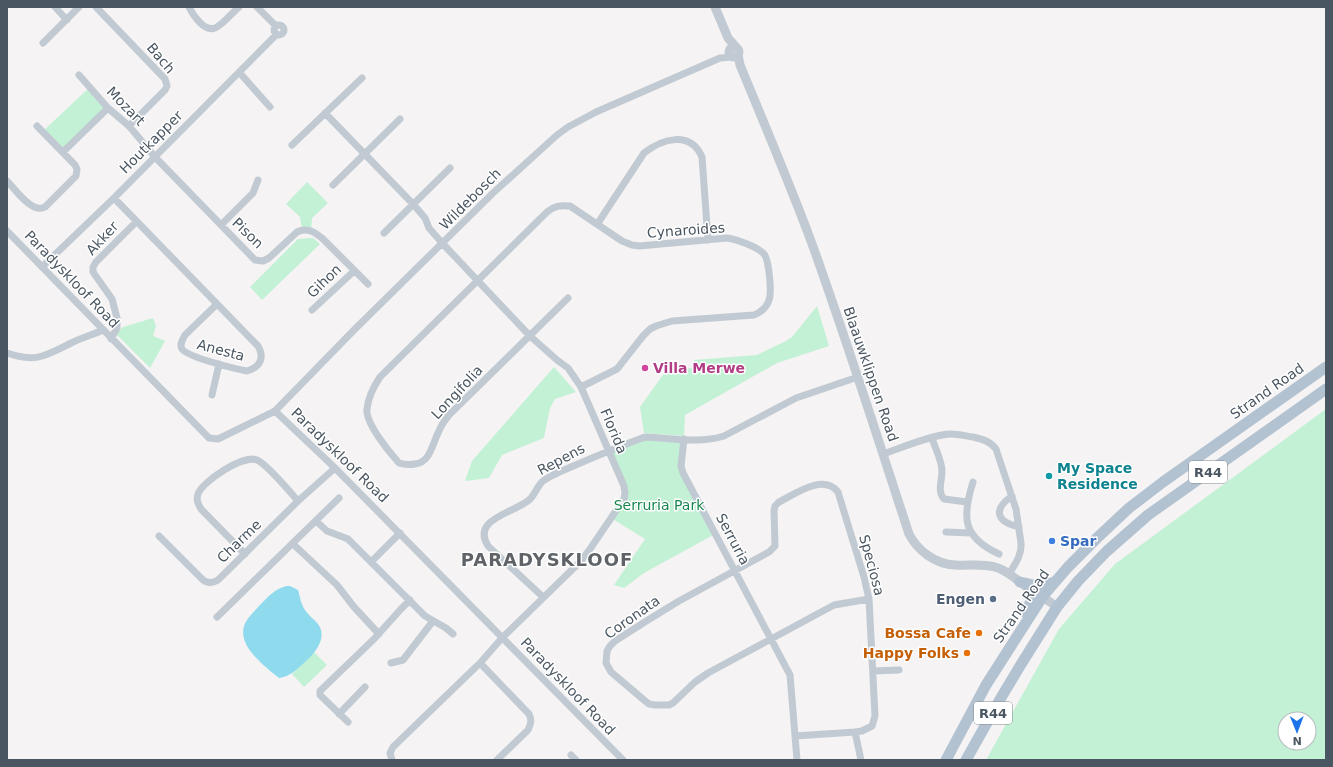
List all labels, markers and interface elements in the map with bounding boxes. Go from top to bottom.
street label: Bach [144,40,178,76]
street label: Mozart [104,83,149,129]
street label: Houtkapper [116,107,186,177]
street label: Wildebosch [436,165,504,233]
street label: Pison [229,214,267,252]
street label: Akker [83,218,122,258]
street label: Cynaroides [646,219,726,241]
street label: Paradyskloof Road [21,227,123,331]
street label: Gihon [304,261,344,301]
street label: Blaauwklippen Road [840,304,902,444]
street label: Anesta [196,336,246,364]
place label: Villa Merwe [653,360,745,376]
street label: Strand Road [1227,360,1307,422]
street label: Longifolia [428,362,486,422]
marker: Villa Merwe [640,363,650,373]
street label: Paradyskloof Road [288,404,392,506]
street label: Florida [597,406,631,456]
street label: Repens [535,440,587,478]
place label: My Space Residence [1057,460,1138,492]
road number: R44 [1189,461,1227,483]
marker: My Space Residence [1044,471,1054,481]
park label: Serruria Park [614,497,705,513]
street label: Serruria [713,511,753,567]
street label: Charme [214,516,264,566]
street label: Speciosa [856,533,888,597]
place label: Spar [1060,533,1097,549]
marker: Spar [1047,536,1057,546]
district label: PARADYSKLOOF [461,549,633,570]
street label: Strand Road [990,566,1052,646]
place label: Engen [936,591,985,607]
street label: Coronata [601,592,663,642]
marker: Engen [988,594,998,604]
place label: Bossa Cafe [884,625,971,641]
marker: Bossa Cafe [974,628,984,638]
street label: Paradyskloof Road [517,634,619,738]
place label: Happy Folks [863,645,959,661]
marker: Happy Folks [962,648,972,658]
road number: R44 [974,702,1012,724]
north arrow [1277,711,1317,751]
text: N [1292,734,1302,747]

